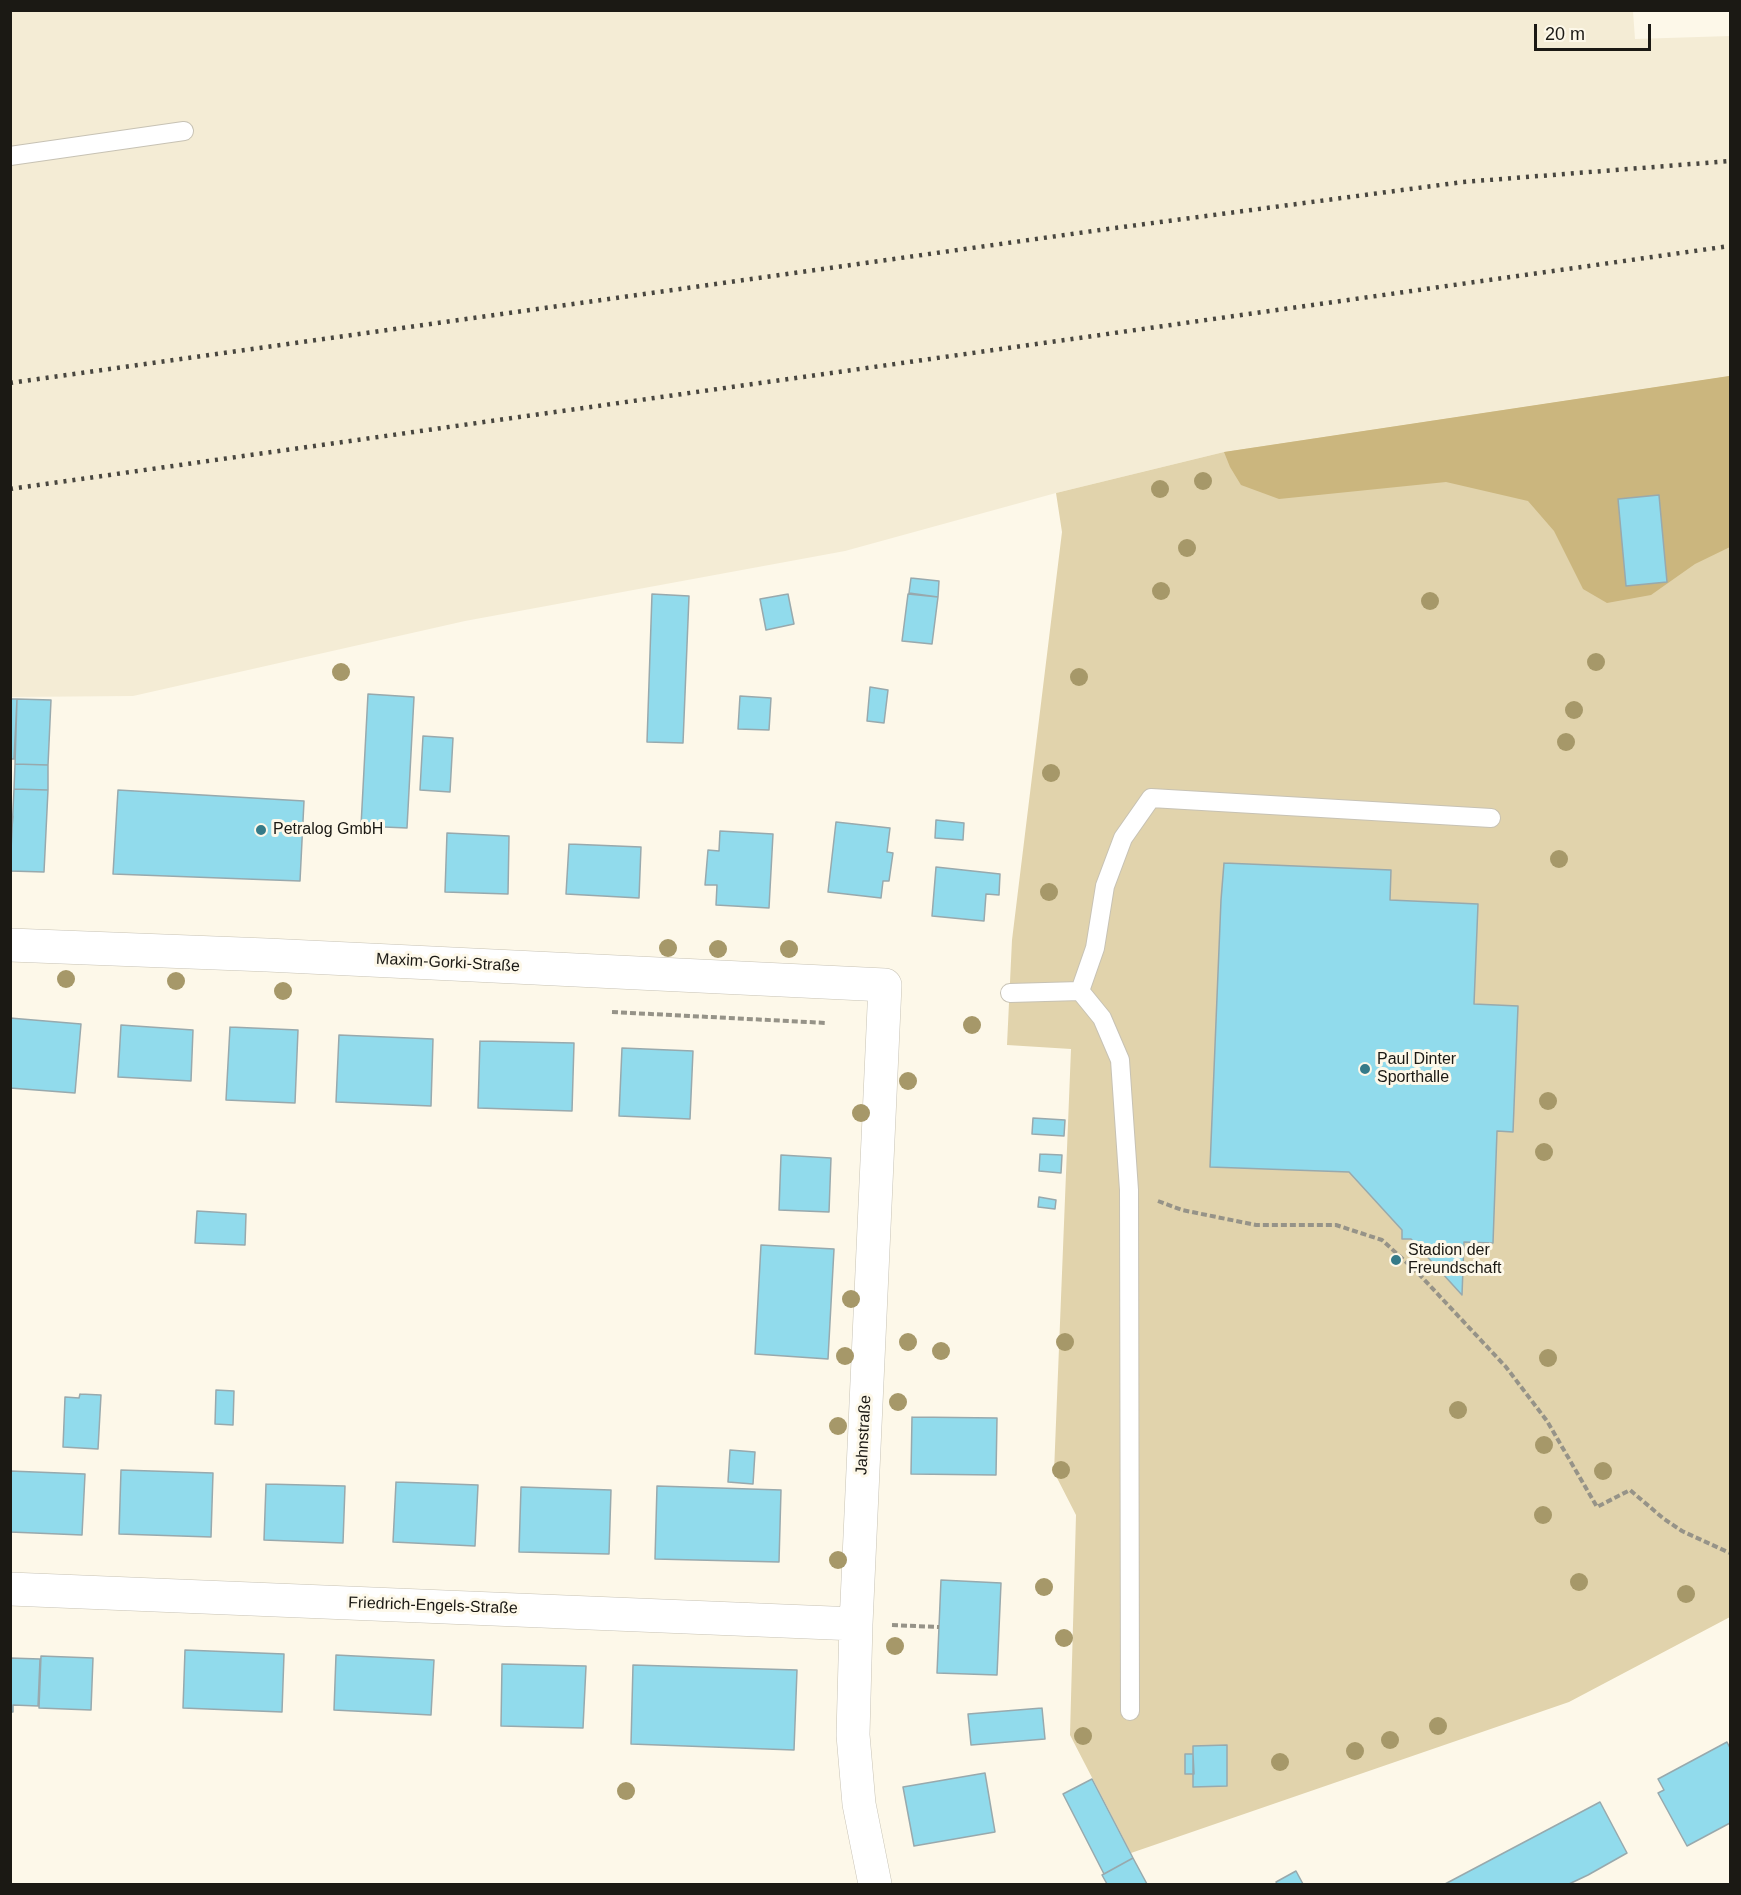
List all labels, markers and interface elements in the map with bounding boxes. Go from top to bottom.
scale bar [1537,12,1654,50]
text: 20 m [1545,24,1585,44]
place label: Petralog GmbH [273,820,383,840]
marker: Petralog GmbH [254,823,268,837]
street label: Maxim-Gorki-Straße [376,950,520,976]
place label: Paul Dinter Sporthalle [1377,1050,1456,1088]
marker: Paul Dinter Sporthalle [1358,1062,1372,1076]
place label: Stadion der Freundschaft [1408,1241,1501,1279]
marker: Stadion der Freundschaft [1389,1253,1403,1267]
street label: Jahnstraße [852,1395,876,1475]
street label: Friedrich-Engels-Straße [348,1593,518,1619]

